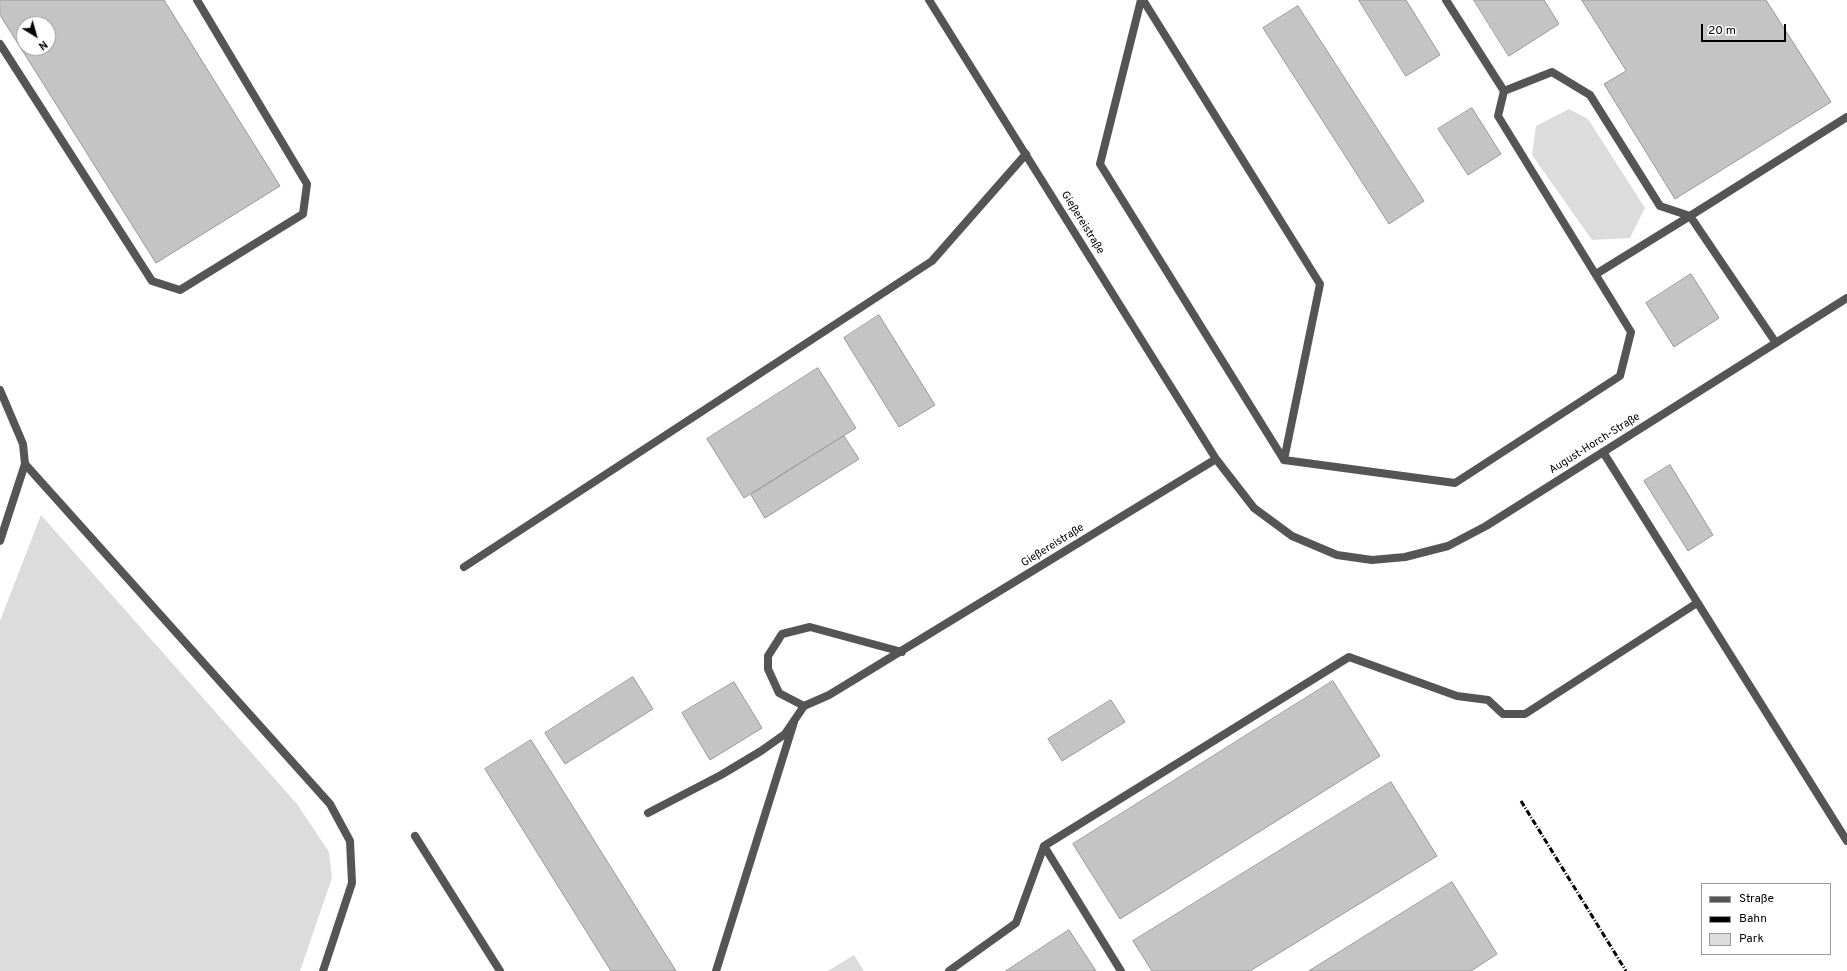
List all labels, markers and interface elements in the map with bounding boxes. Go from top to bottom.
north arrow [16,16,56,56]
scale bar [1703,16,1788,42]
text: 20 m [1708,23,1736,39]
text: N [35,37,50,53]
street label: Gießereistraße [1057,189,1107,257]
street label: August-Horch-Straße [1547,411,1643,477]
street label: Gießereistraße [1019,521,1087,571]
legend [1701,883,1831,955]
text: Straße [1739,891,1774,907]
text: Bahn [1739,911,1767,927]
text: Park [1739,931,1764,947]

